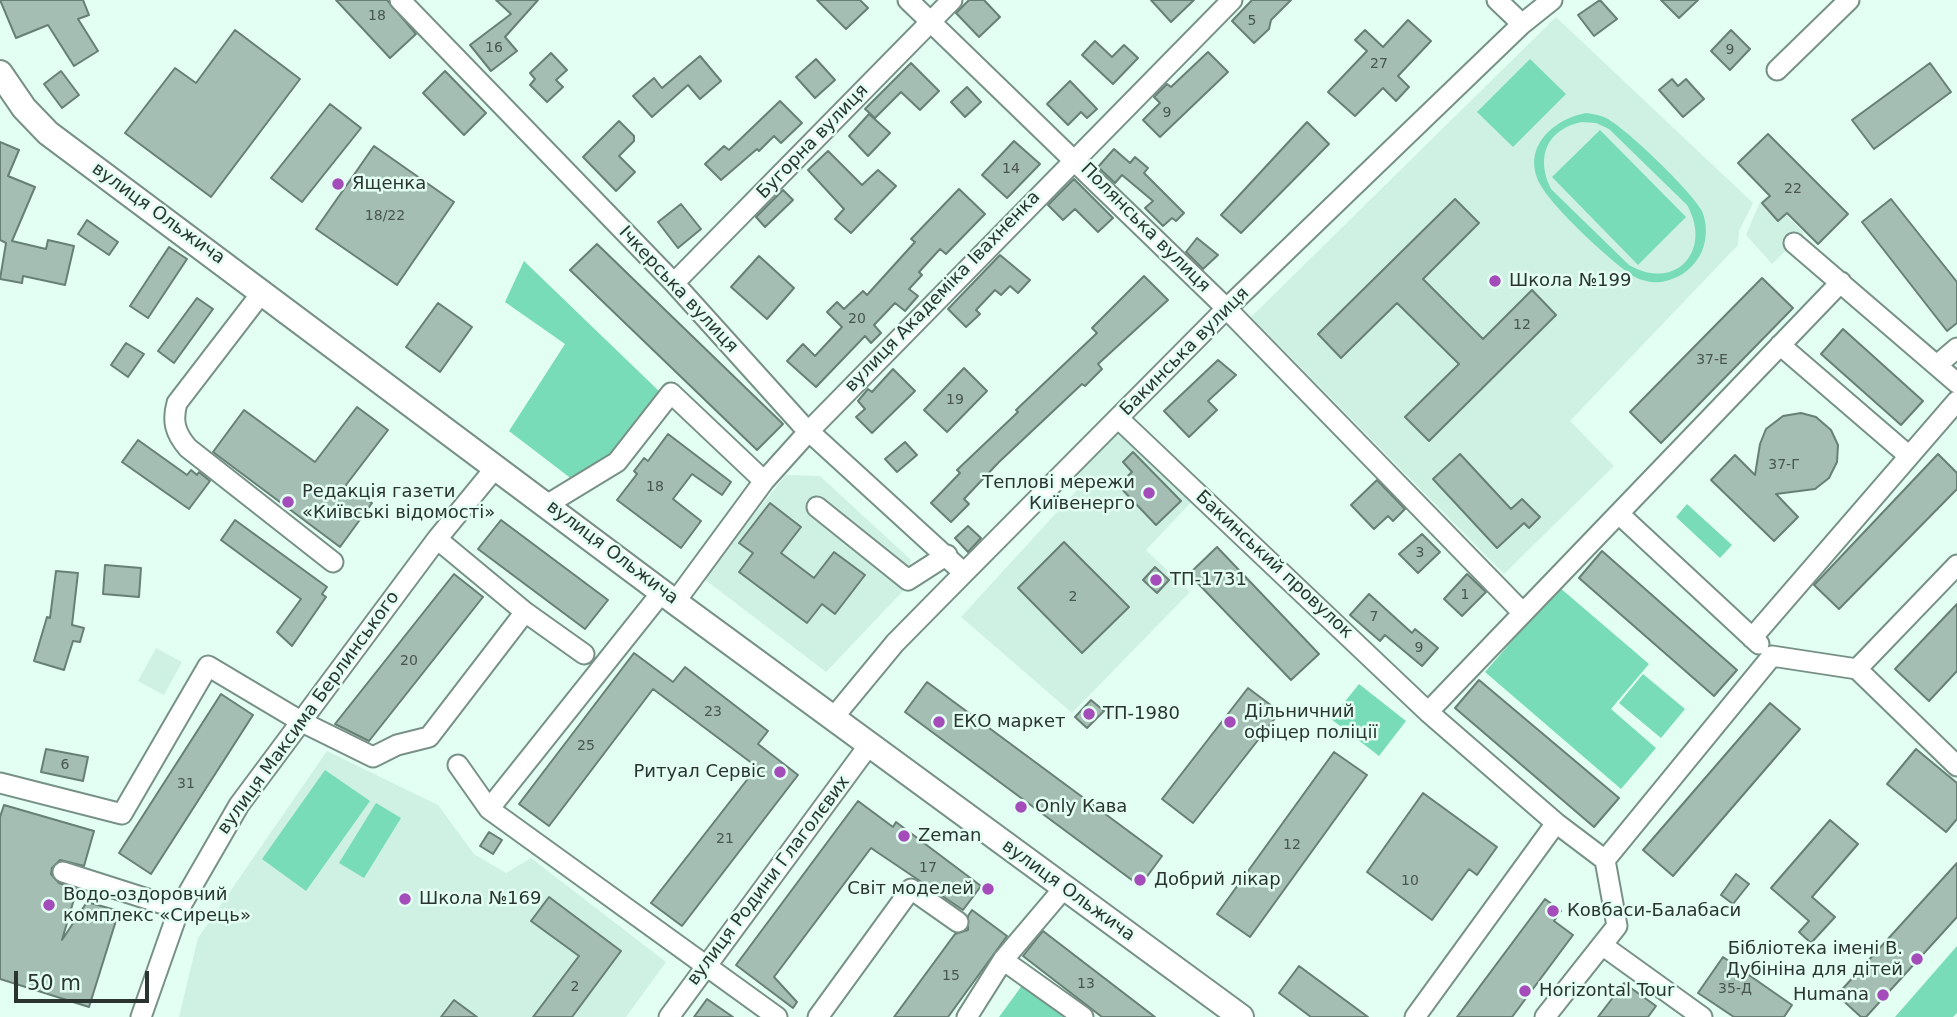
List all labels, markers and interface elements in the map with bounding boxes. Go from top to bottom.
house number: 18 [368,8,386,24]
house number: 5 [1248,13,1256,29]
house number: 16 [485,40,503,56]
house number: 9 [1726,42,1734,58]
house number: 27 [1370,56,1388,72]
street label: Бугорна вулиця [753,80,873,204]
house number: 9 [1163,105,1171,121]
street label: вулиця Ольжича [87,158,229,270]
street label: Полянська вулиця [1076,159,1214,297]
house number: 14 [1002,161,1020,177]
place label: Ященка [352,173,426,195]
marker: Ященка [330,176,346,192]
house number: 22 [1784,181,1802,197]
street label: вулиця Академіка Івахненка [841,187,1045,397]
house number: 18/22 [365,208,405,224]
street label: Ічкерська вулиця [614,222,742,358]
place label: Школа №199 [1509,270,1631,292]
marker: Школа №199 [1487,273,1503,289]
street label: Бакинська вулиця [1116,283,1254,421]
house number: 20 [848,311,866,327]
house number: 12 [1513,317,1531,333]
house number: 37-Е [1696,352,1728,368]
house number: 19 [946,392,964,408]
house number: 37-Г [1768,457,1800,473]
place label: Теплові мережи Київенерго [982,472,1135,514]
house number: 18 [646,479,664,495]
place label: Редакція газети «Київські відомості» [302,481,495,524]
marker: Теплові мережи Київенерго [1141,485,1157,501]
street label: Бакинський провулок [1191,486,1357,644]
marker: Редакція газети «Київські відомості» [280,494,296,510]
street label: вулиця Ольжича [542,496,682,610]
house number: 3 [1416,545,1424,561]
place label: ТП-1731 [1170,569,1247,591]
marker: ТП-1731 [1148,572,1164,588]
street label: вулиця Максима Берлинського [213,587,405,839]
house number: 1 [1461,587,1469,603]
house number: 2 [1069,589,1077,605]
house number: 7 [1370,609,1378,625]
house number: 9 [1415,640,1423,656]
house number: 20 [400,653,418,669]
place label: Дільничний офіцер поліції [1244,701,1377,744]
place label: ТП-1980 [1103,703,1180,725]
house number: 23 [704,704,722,720]
marker: ТП-1980 [1081,706,1097,722]
place label: ЕКО маркет [953,711,1066,733]
marker: ЕКО маркет [931,714,947,730]
marker: Дільничний офіцер поліції [1222,714,1238,730]
house number: 25 [577,738,595,754]
house number: 6 [61,757,69,773]
place label: Ритуал Сервіс [633,761,766,783]
marker: Ритуал Сервіс [772,764,788,780]
street label: вулиця Родини Глаголєвих [683,772,855,990]
house number: 31 [177,776,195,792]
place label: Only Кава [1035,796,1127,818]
marker: Only Кава [1013,799,1029,815]
place label: Zeman [918,825,981,847]
marker: Zeman [896,828,912,844]
house number: 21 [716,831,734,847]
street label: вулиця Ольжича [997,835,1139,947]
house number: 12 [1283,837,1301,853]
house number: 17 [919,860,937,876]
place label: Добрий лікар [1154,869,1281,891]
marker: Добрий лікар [1132,872,1148,888]
house number: 10 [1401,873,1419,889]
place label: Світ моделей [847,878,974,900]
marker: Світ моделей [980,881,996,897]
place label: Водо-оздоровчий комплекс «Сирець» [63,884,251,926]
place label: Школа №169 [419,888,541,910]
marker: Школа №169 [397,891,413,907]
marker: Водо-оздоровчий комплекс «Сирець» [41,897,57,913]
place label: Ковбаси-Балабаси [1567,900,1741,922]
marker: Ковбаси-Балабаси [1545,903,1561,919]
place label: Бібліотека імені В. Дубініна для дітей [1726,938,1903,981]
marker: Бібліотека імені В. Дубініна для дітей [1909,951,1925,967]
scale bar [18,958,152,1002]
house number: 15 [942,968,960,984]
text: 50 m [27,971,81,995]
house number: 13 [1077,976,1095,992]
house number: 2 [571,979,579,995]
place label: Horizontal Tour [1539,980,1674,1002]
house number: 35-Д [1718,981,1752,997]
marker: Horizontal Tour [1517,983,1533,999]
place label: Humana [1793,984,1869,1006]
marker: Humana [1875,987,1891,1003]

